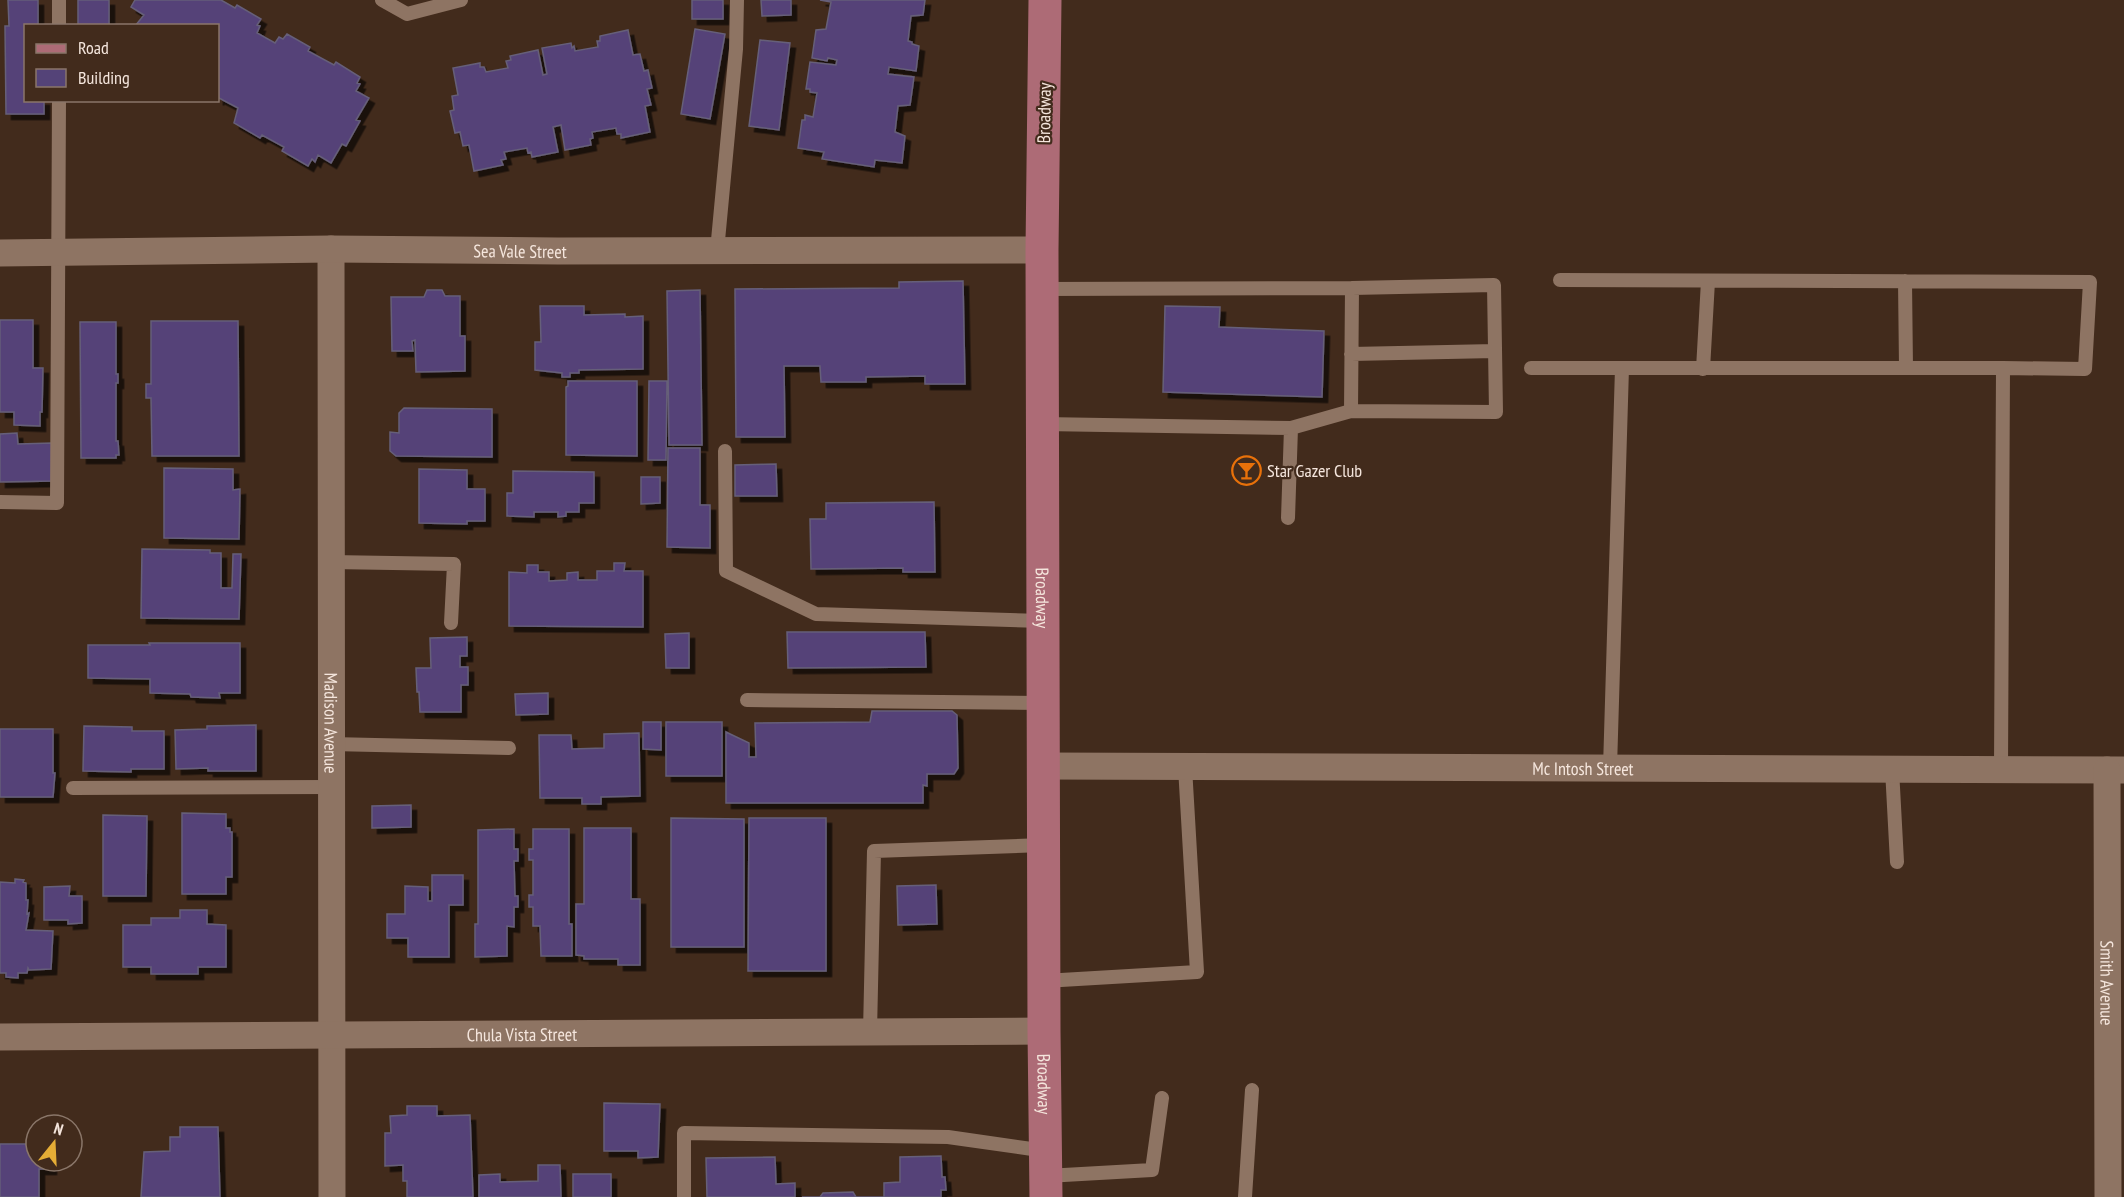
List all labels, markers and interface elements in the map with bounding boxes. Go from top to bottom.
legend [24,24,219,102]
text: Road [78,36,109,59]
text: Building [78,66,130,89]
street label: Broadway [1032,82,1056,144]
street label: Sea Vale Street [473,239,567,263]
bar icon: Star Gazer Club [1230,454,1262,486]
place label: Star Gazer Club [1267,459,1362,482]
street label: Broadway [1031,568,1054,629]
street label: Madison Avenue [320,672,343,774]
street label: Mc Intosh Street [1532,756,1634,780]
street label: Smith Avenue [2096,940,2119,1026]
street label: Chula Vista Street [467,1022,577,1046]
street label: Broadway [1033,1053,1057,1115]
north arrow [24,1113,84,1173]
text: N [51,1118,66,1140]

